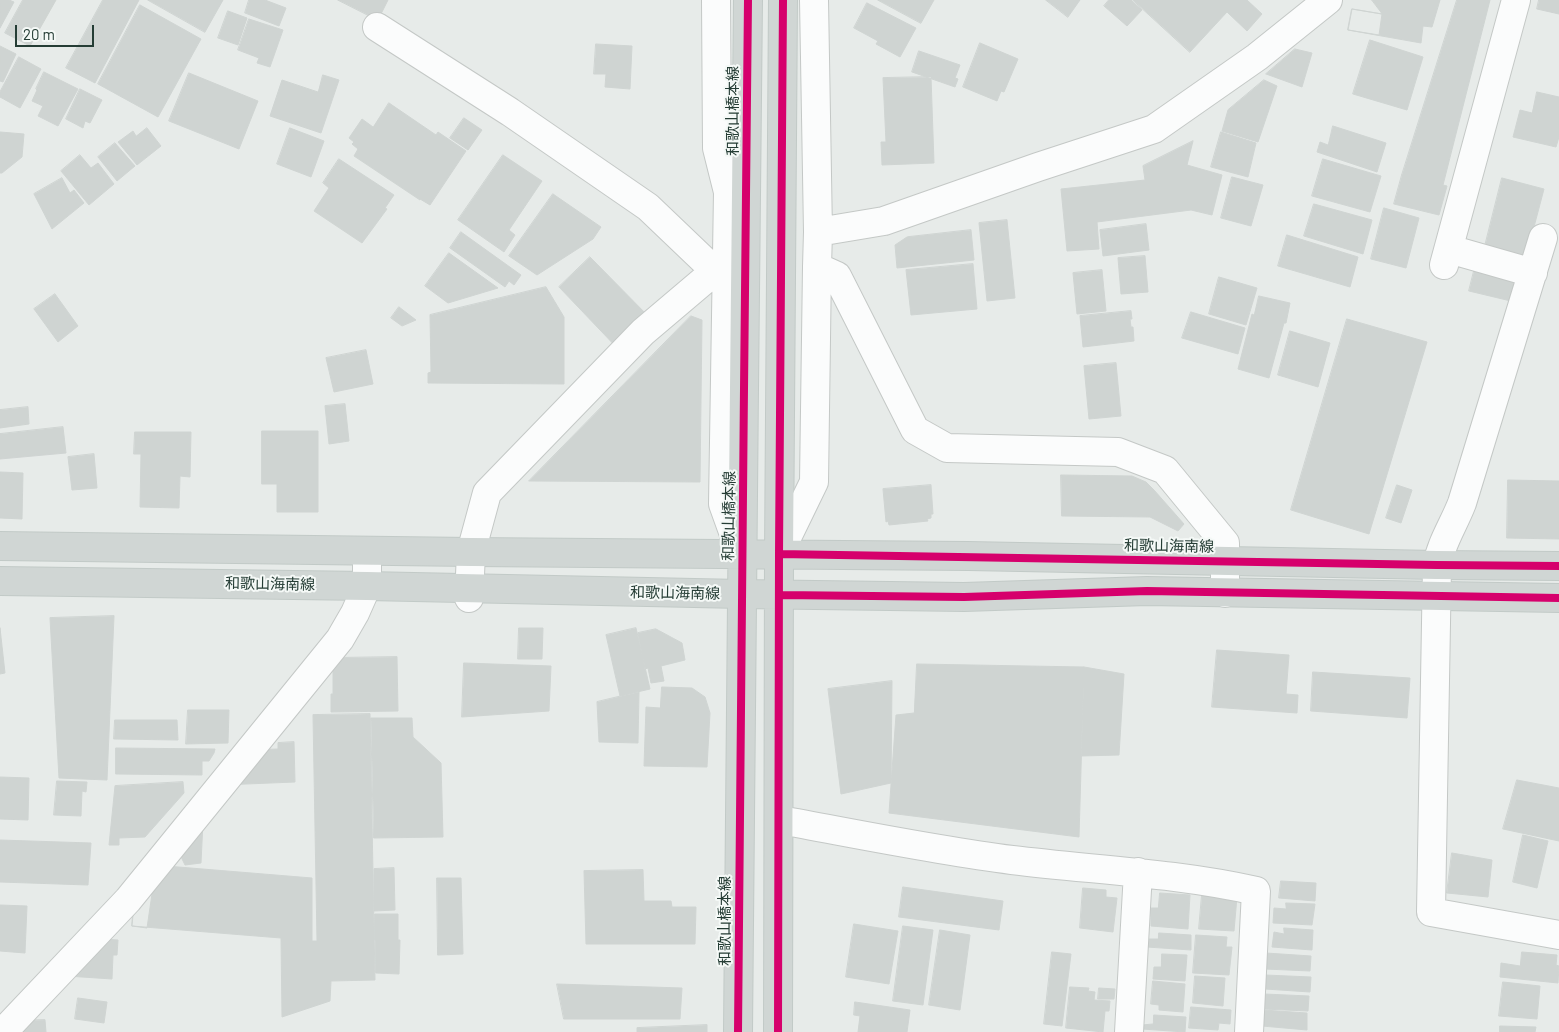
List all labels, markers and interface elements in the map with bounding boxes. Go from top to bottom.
scale bar [18,15,96,47]
text: 20 m [23,25,55,43]
street label: 和歌山橋本線 [724,66,742,156]
street label: 和歌山橋本線 [719,471,739,561]
street label: 和歌山海南線 [1124,536,1214,556]
street label: 和歌山海南線 [225,574,315,594]
street label: 和歌山海南線 [630,583,720,603]
street label: 和歌山橋本線 [716,876,734,966]

